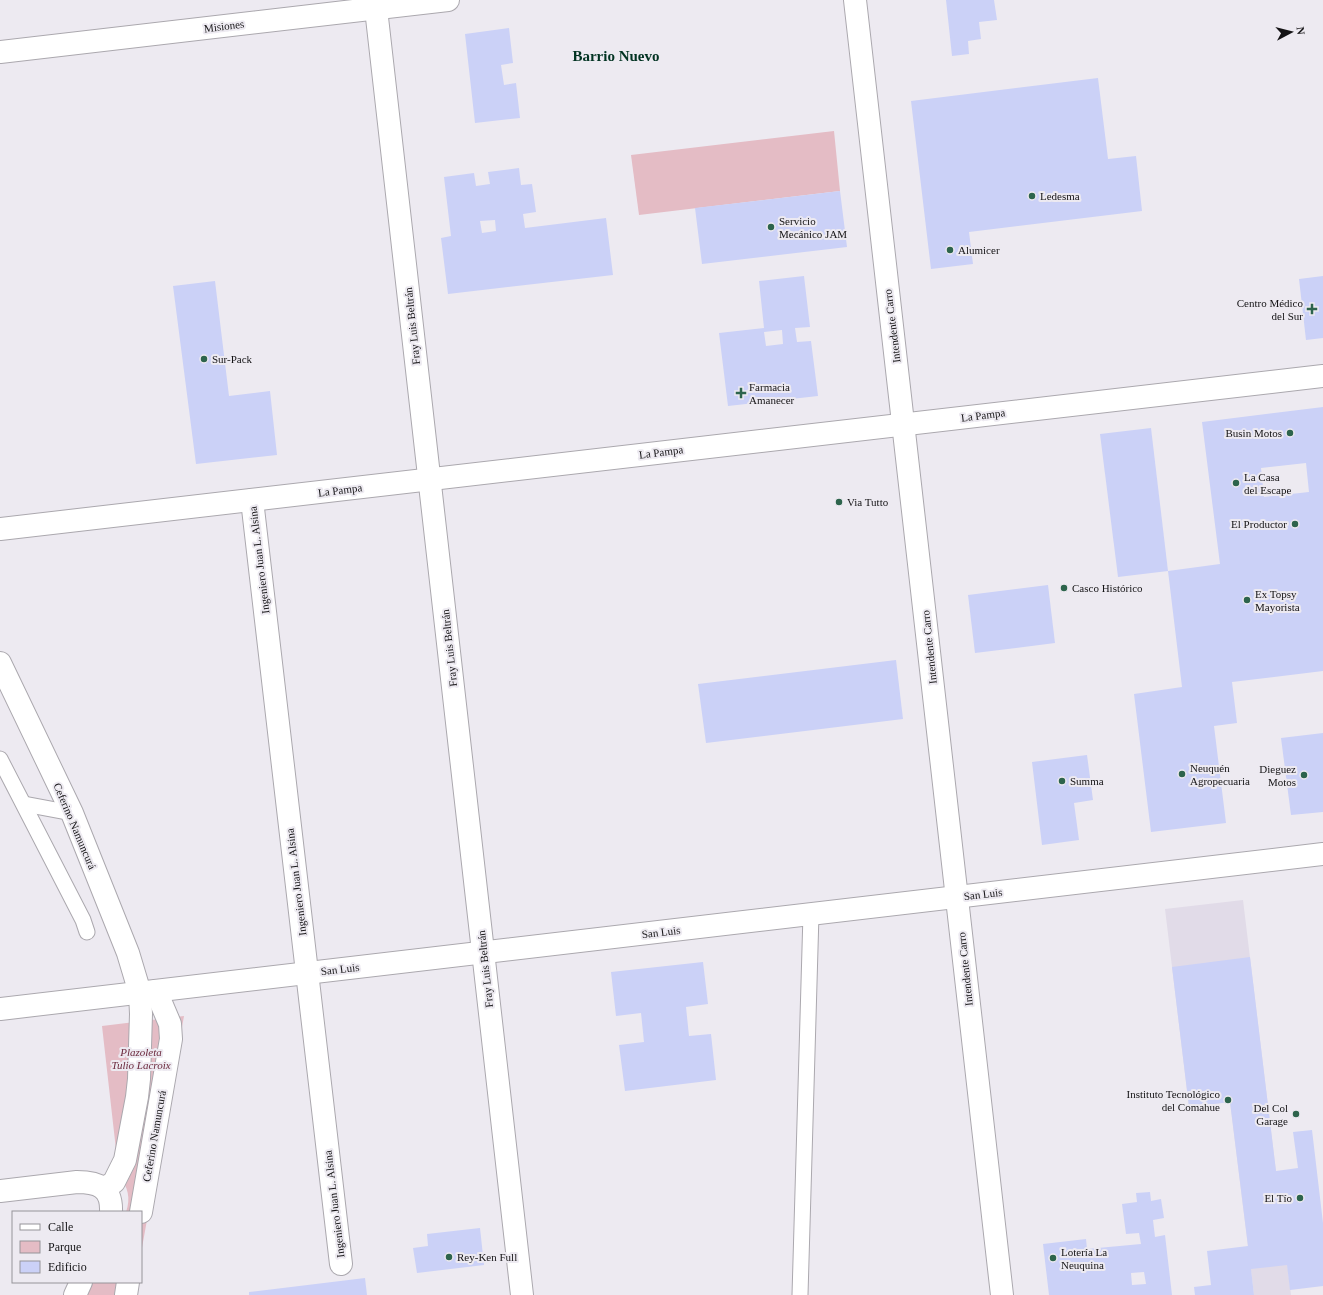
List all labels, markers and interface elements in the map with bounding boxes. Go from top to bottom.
north arrow [1271,12,1311,52]
street label: Misiones [203,18,245,34]
text: N [1294,26,1307,36]
district label: Barrio Nuevo [572,48,660,64]
place label: Ledesma [1040,190,1080,202]
marker: Ledesma [1027,191,1037,201]
place label: Servicio Mecánico JAM [779,215,847,240]
marker: Servicio Mecánico JAM [766,222,776,232]
place label: Alumicer [958,244,1000,256]
marker: Alumicer [945,245,955,255]
street label: Fray Luis Beltrán [402,286,422,365]
street label: Intendente Carro [881,288,902,364]
place label: Centro Médico del Sur [1237,297,1303,322]
marker: Centro Médico del Sur [1306,303,1318,315]
place label: Sur-Pack [212,353,253,365]
marker: Sur-Pack [199,354,209,364]
place label: Farmacia Amanecer [749,381,795,406]
marker: Farmacia Amanecer [736,388,746,398]
street label: La Pampa [960,406,1006,424]
place label: Busin Motos [1225,427,1282,439]
marker: Busin Motos [1285,428,1295,438]
street label: La Pampa [638,443,684,461]
place label: La Casa del Escape [1244,471,1291,496]
marker: La Casa del Escape [1231,478,1241,488]
street label: La Pampa [317,481,363,499]
place label: Via Tutto [847,496,889,508]
marker: Via Tutto [834,497,844,507]
street label: Ingeniero Juan L. Alsina [246,505,272,614]
place label: El Productor [1231,518,1287,530]
marker: El Productor [1290,519,1300,529]
place label: Casco Histórico [1072,582,1143,594]
marker: Casco Histórico [1059,583,1069,593]
place label: Ex Topsy Mayorista [1255,588,1300,613]
marker: Ex Topsy Mayorista [1242,595,1252,605]
street label: Fray Luis Beltrán [439,608,459,687]
street label: Intendente Carro [919,609,939,685]
place label: Neuquén Agropecuaria [1190,762,1250,787]
place label: Dieguez Motos [1259,763,1296,788]
marker: Neuquén Agropecuaria [1177,769,1187,779]
marker: Dieguez Motos [1299,770,1309,780]
place label: Summa [1070,775,1104,787]
marker: Summa [1057,776,1067,786]
street label: Ceferino Namuncurá [51,781,99,871]
street label: Ingeniero Juan L. Alsina [283,827,309,936]
street label: San Luis [963,886,1003,902]
street label: San Luis [641,924,681,940]
street label: Fray Luis Beltrán [475,929,495,1008]
street label: Intendente Carro [955,931,975,1007]
street label: San Luis [320,961,360,977]
park label: Plazoleta Tulio Lacroix [111,1046,171,1071]
place label: Instituto Tecnológico del Comahue [1127,1088,1220,1113]
street label: Ceferino Namuncurá [140,1089,168,1183]
marker: Instituto Tecnológico del Comahue [1223,1095,1233,1105]
place label: Del Col Garage [1253,1102,1288,1127]
marker: Del Col Garage [1291,1109,1301,1119]
street label: Ingeniero Juan L. Alsina [321,1149,347,1258]
place label: El Tío [1264,1192,1292,1204]
marker: El Tío [1295,1193,1305,1203]
legend [12,1211,142,1283]
text: Calle [48,1220,73,1234]
text: Parque [48,1240,81,1254]
place label: Lotería La Neuquina [1061,1246,1107,1271]
place label: Rey-Ken Full [457,1251,517,1263]
marker: Rey-Ken Full [444,1252,454,1262]
marker: Lotería La Neuquina [1048,1253,1058,1263]
text: Edificio [48,1260,87,1274]

